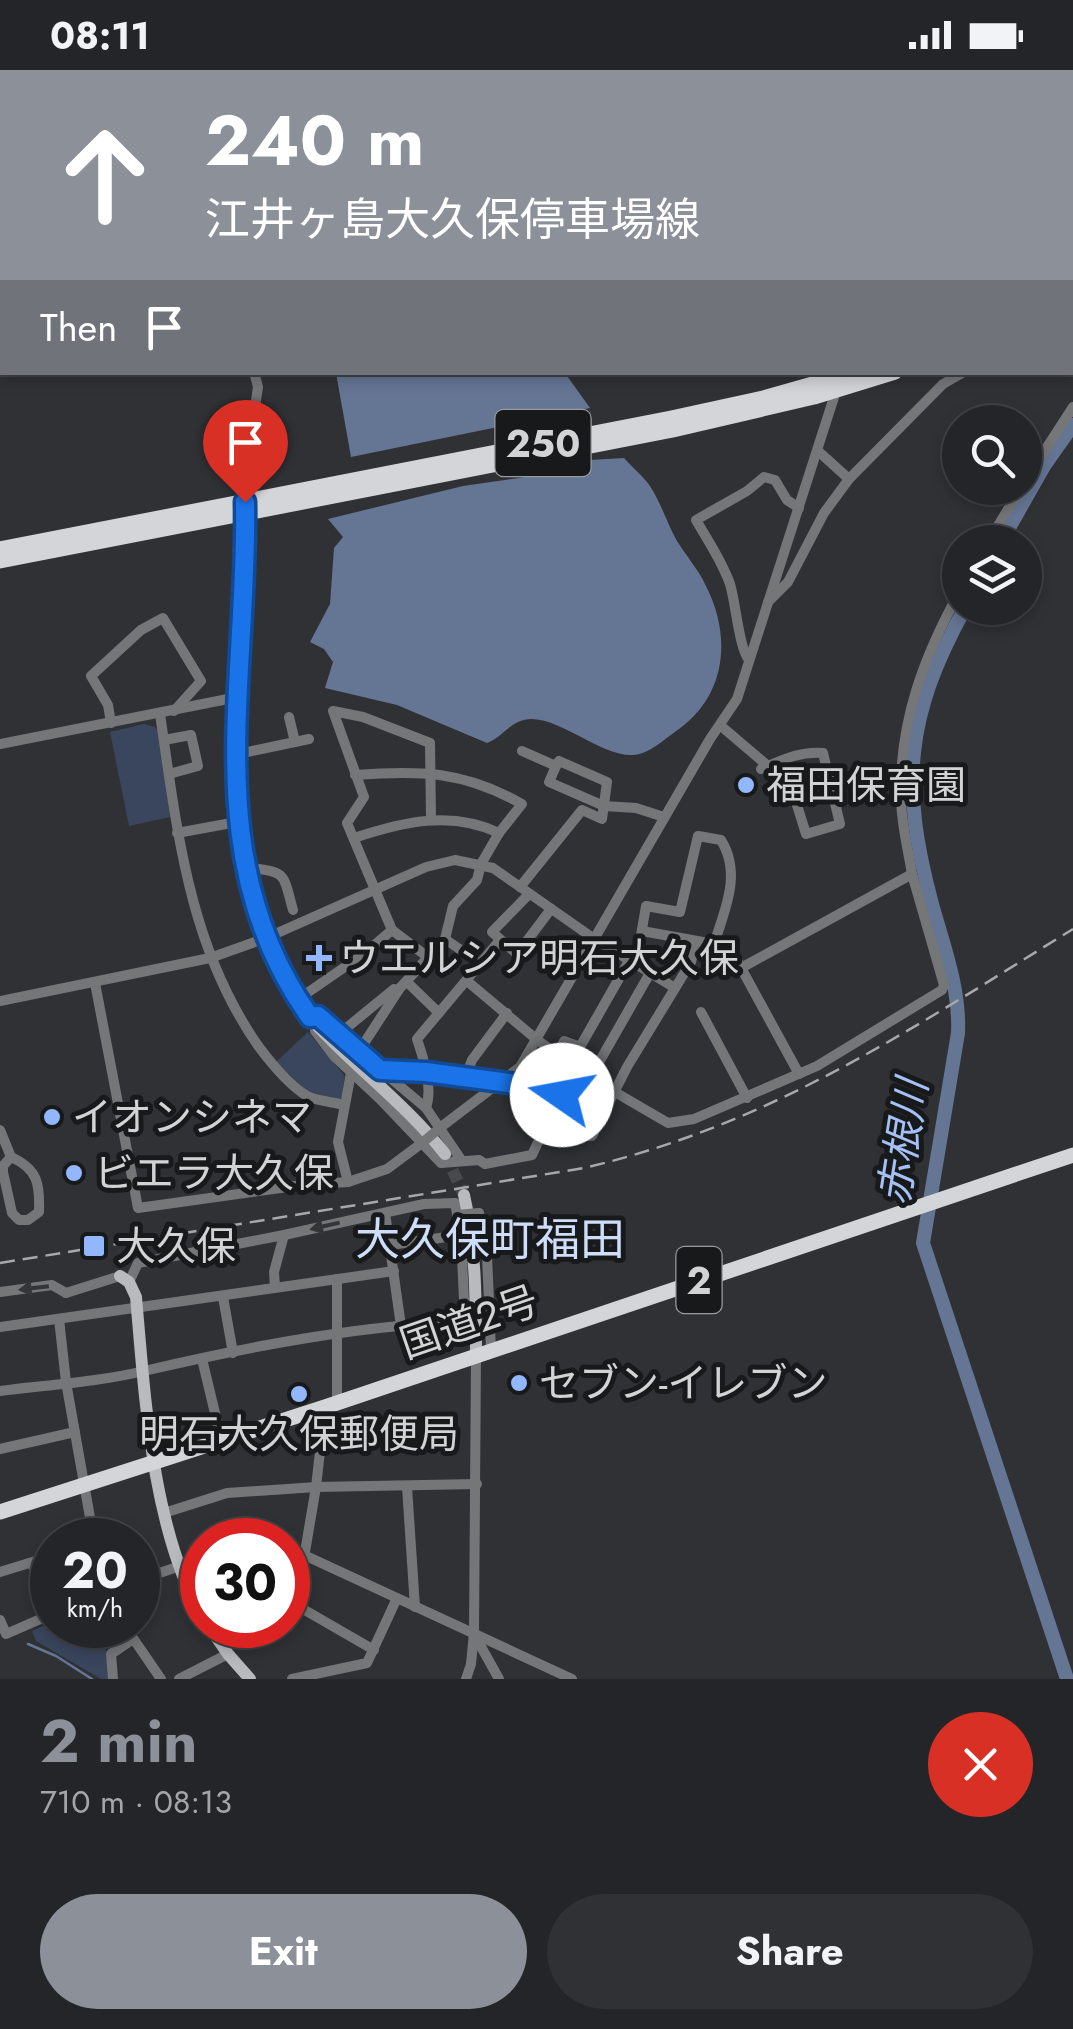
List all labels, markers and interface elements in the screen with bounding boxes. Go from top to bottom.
text: 08:11 [50,8,150,63]
text: 240 m [205,90,425,191]
icon: ahead [40,110,170,240]
text: 江井ヶ島大久保停車場線 [205,187,700,252]
text: Then [40,300,117,355]
icon: arrive [137,300,192,355]
pin [203,400,288,503]
map controls [942,405,1042,625]
button: search [942,405,1042,505]
road number: 250 [496,410,590,476]
icon: arrive [218,415,273,470]
button: layers [942,525,1042,625]
place label: 福田保育園 [766,756,966,814]
marker: 福田保育園 [735,774,757,796]
place label: ウエルシア明石大久保 [339,929,739,987]
marker: ウエルシア明石大久保 [308,947,330,969]
position arrow [510,1043,614,1147]
water label: 赤根川 [863,1071,944,1209]
place label: イオンシネマ [72,1088,312,1146]
marker: イオンシネマ [41,1106,63,1128]
place label: ビエラ大久保 [94,1144,334,1202]
marker: ビエラ大久保 [63,1162,85,1184]
district label: 大久保町福田 [355,1207,625,1272]
place label: 大久保 [116,1217,236,1275]
one-way arrow [309,1219,340,1234]
marker: 大久保 [81,1233,107,1259]
road number: 2 [676,1247,722,1313]
street label: 国道2号 [392,1271,546,1373]
one-way arrow [18,1280,49,1296]
place label: セブン-イレブン [539,1354,827,1412]
marker: セブン-イレブン [508,1372,530,1394]
marker: 明石大久保郵便局 [288,1383,310,1405]
place label: 明石大久保郵便局 [139,1405,459,1463]
speed limit sign: 30 [180,1518,310,1648]
text: 20 [62,1534,128,1607]
text: km/h [67,1590,123,1626]
text: 2 min [40,1698,198,1785]
button: close [928,1712,1033,1817]
text: 710 m · 08:13 [40,1779,232,1825]
button: Exit [40,1894,527,2009]
button: Share [547,1894,1033,2009]

